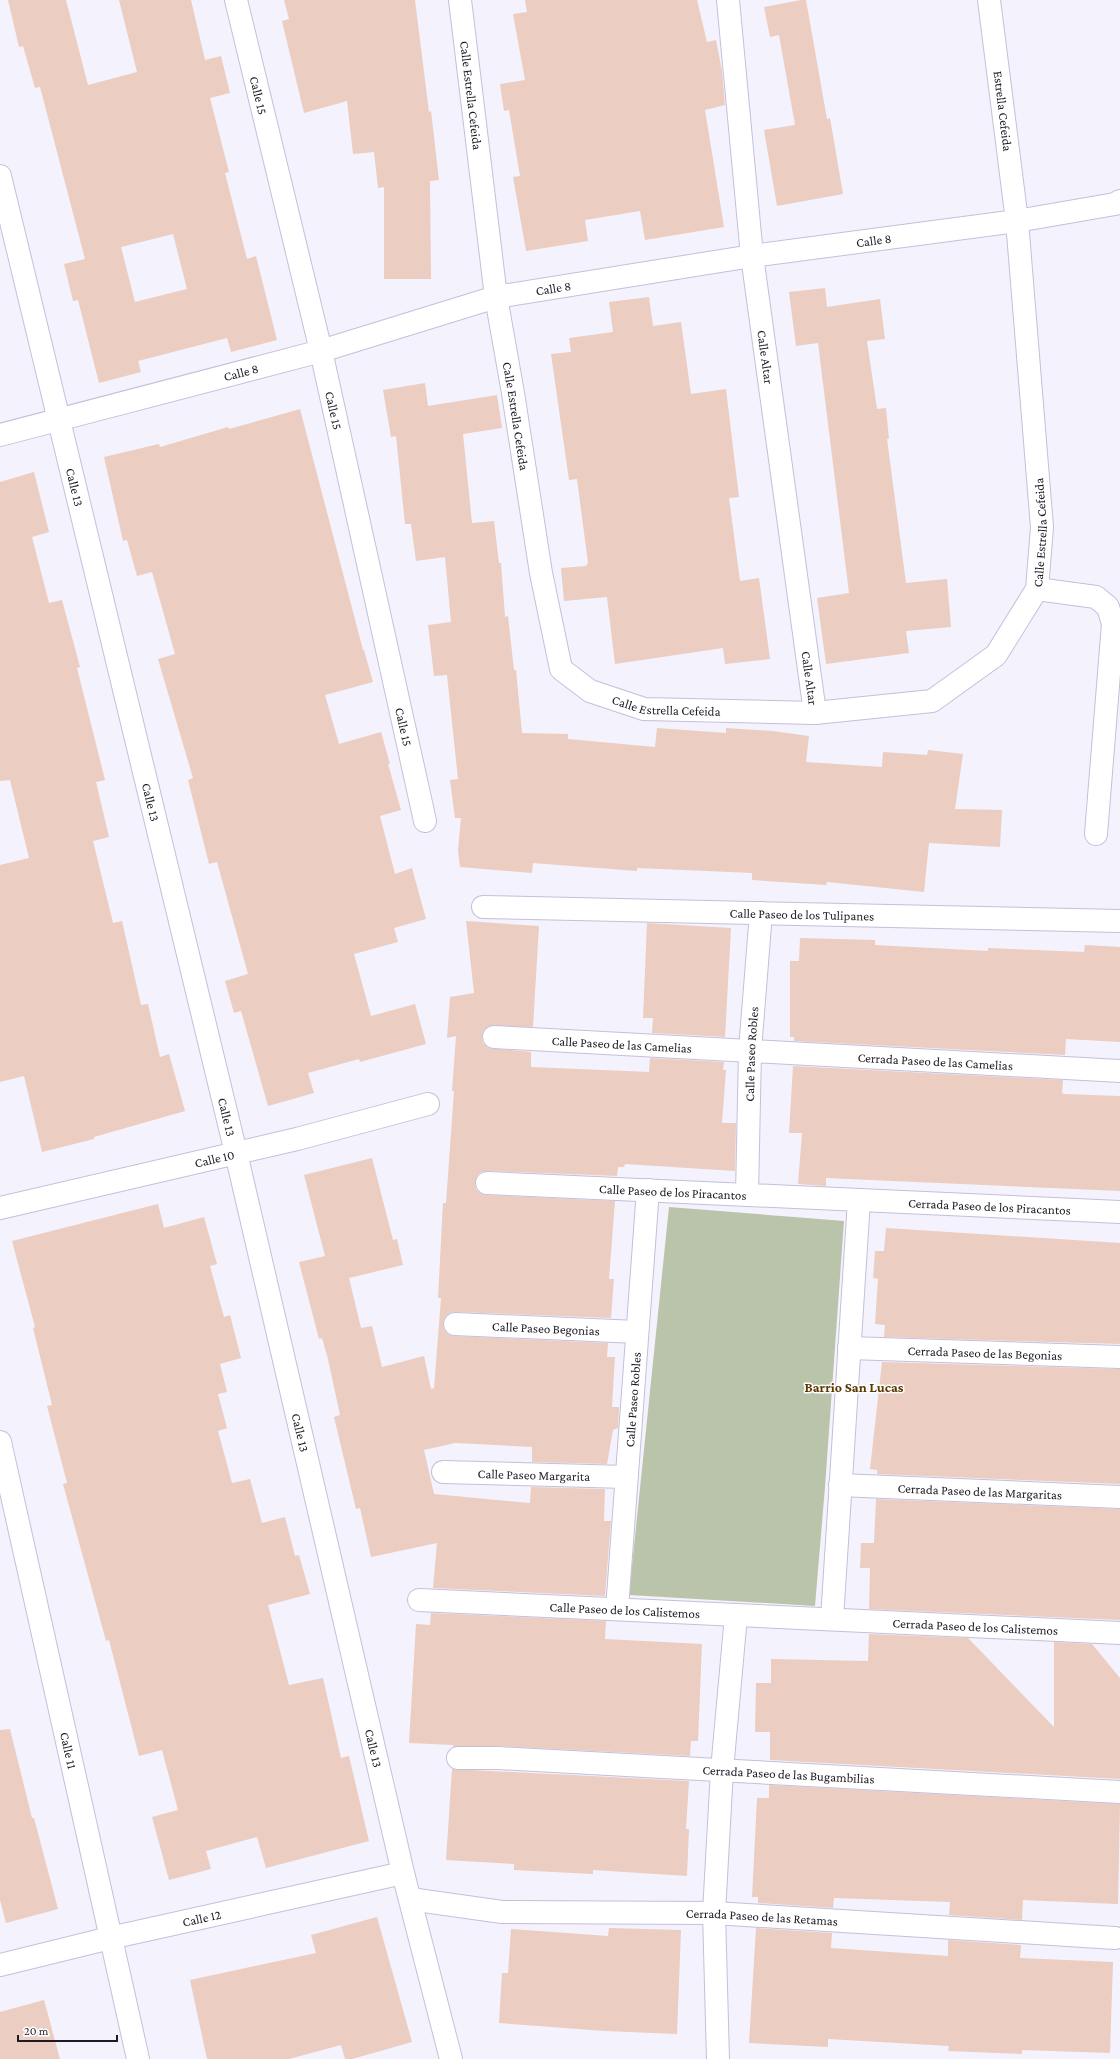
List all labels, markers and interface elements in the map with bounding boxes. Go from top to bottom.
street label: Calle Estrella Cefeida [458,40,486,151]
street label: Estrella Cefeida [991,70,1015,152]
street label: Calle 15 [247,74,271,116]
street label: Calle 8 [855,230,892,250]
street label: Calle 8 [535,278,572,298]
street label: Calle Altar [755,329,777,385]
street label: Calle 8 [222,360,260,384]
street label: Calle Estrella Cefeida [500,361,532,471]
street label: Calle 15 [323,390,346,431]
street label: Calle 13 [63,466,87,508]
street label: Calle Estrella Cefeida [1030,477,1050,588]
street label: Calle Altar [799,650,821,706]
street label: Calle Estrella Cefeida [610,691,721,718]
street label: Calle 15 [393,706,416,747]
street label: Calle 13 [139,781,163,823]
street label: Calle Paseo de los Tulipanes [729,905,874,923]
street label: Calle Paseo Robles [741,1006,761,1102]
street label: Calle Paseo de las Camelias [551,1033,692,1055]
street label: Cerrada Paseo de las Camelias [857,1049,1013,1073]
street label: Calle 13 [215,1096,239,1138]
street label: Calle 10 [193,1146,236,1170]
street label: Calle Paseo de los Piracantos [599,1181,747,1202]
street label: Cerrada Paseo de los Piracantos [908,1195,1071,1217]
street label: Calle Paseo Begonias [492,1318,600,1338]
street label: Cerrada Paseo de las Begonias [907,1342,1063,1363]
street label: Calle Paseo Robles [622,1352,643,1448]
district label: Barrio San Lucas [805,1379,904,1395]
street label: Calle 13 [289,1412,313,1453]
street label: Calle Paseo Margarita [478,1465,590,1484]
street label: Cerrada Paseo de las Margaritas [897,1480,1062,1502]
street label: Calle Paseo de los Calistemos [549,1599,700,1621]
street label: Cerrada Paseo de los Calistemos [892,1615,1059,1638]
street label: Calle 13 [362,1727,386,1769]
street label: Calle 11 [58,1731,80,1770]
street label: Cerrada Paseo de las Bugambilias [702,1762,875,1786]
street label: Cerrada Paseo de las Retamas [686,1905,839,1928]
street label: Calle 12 [181,1906,222,1929]
scale bar [18,2017,117,2043]
text: 20 m [24,2024,49,2038]

